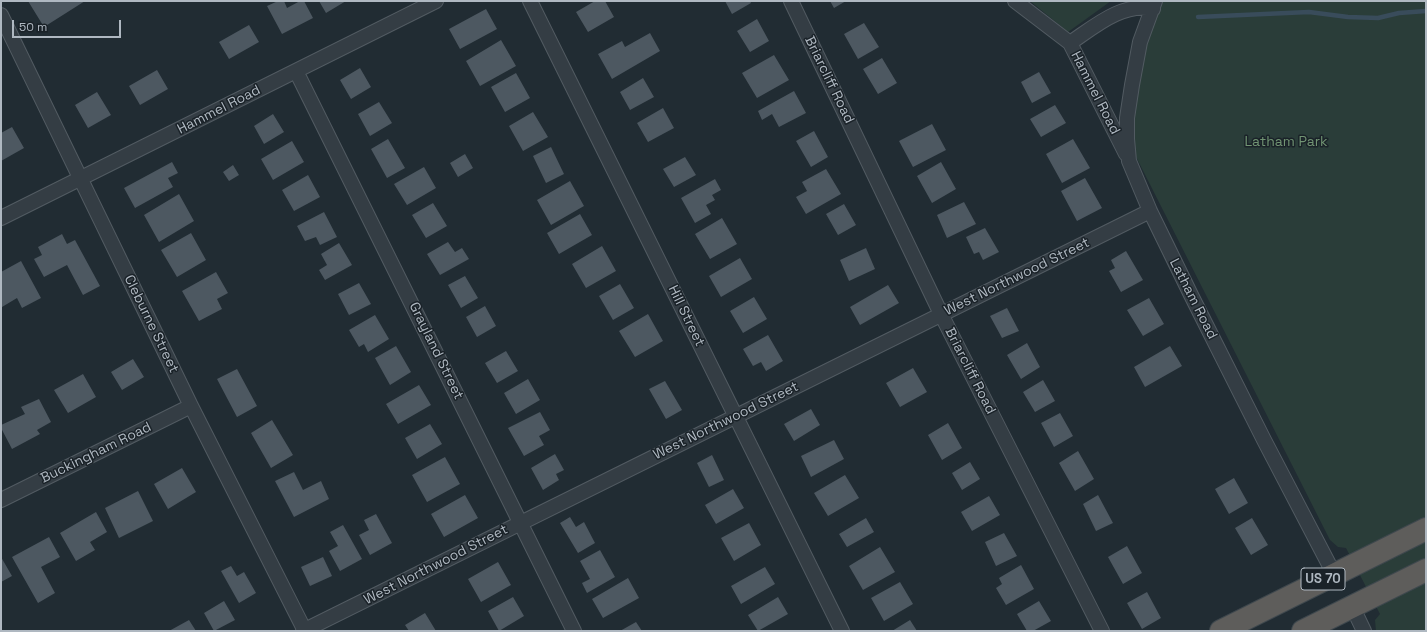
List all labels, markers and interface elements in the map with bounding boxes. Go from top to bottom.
scale bar [14,12,123,38]
text: 50 m [19,19,47,35]
street label: Briarcliff Road [801,34,857,126]
street label: Hammel Road [1067,49,1123,137]
street label: Hammel Road [175,82,263,138]
park label: Latham Park [1244,134,1328,150]
street label: West Northwood Street [942,234,1092,320]
street label: Latham Road [1165,256,1221,342]
street label: Cleburne Street [120,272,182,376]
street label: Hill Street [664,283,708,349]
street label: Grayland Street [405,300,467,402]
street label: Briarcliff Road [941,325,999,417]
street label: West Northwood Street [651,378,801,464]
street label: Buckingham Road [38,419,154,487]
street label: West Northwood Street [361,521,511,609]
road number: US 70 [1301,568,1345,590]

